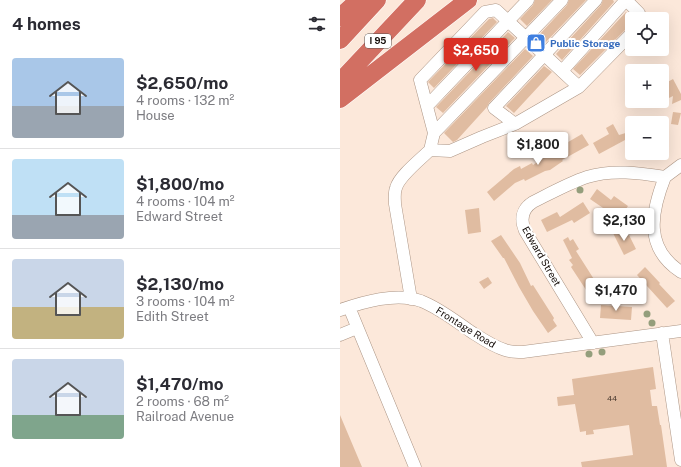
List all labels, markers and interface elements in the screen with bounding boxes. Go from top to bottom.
map controls [625,12,669,160]
button: locate [625,12,669,56]
icon: filters [306,13,328,35]
text: 4 homes [12,14,81,34]
shop icon: Public Storage [525,32,547,54]
road number: I 95 [365,34,391,48]
place label: Public Storage [550,37,621,49]
pin: $2,650 [443,38,509,72]
text: $2,650 [453,43,499,58]
button: + [625,64,669,108]
text: $2,650/mo [136,73,228,93]
icon: home [44,74,92,122]
text: 4 rooms · 132 m² [136,93,234,108]
text: House [136,108,175,123]
button: − [625,116,669,160]
pin: $1,800 [505,132,571,166]
text: $1,800 [516,137,560,152]
text: $1,800/mo [136,174,224,194]
icon: home [44,175,92,223]
text: 4 rooms · 104 m² [136,194,235,209]
pin: $2,130 [591,208,657,242]
text: Edward Street [136,209,223,224]
text: $2,130 [602,213,646,228]
street label: Edward Street [520,224,564,288]
text: $2,130/mo [136,274,224,294]
icon: home [44,275,92,323]
pin: $1,470 [583,278,649,312]
text: $1,470 [595,283,637,298]
text: 3 rooms · 104 m² [136,294,235,309]
street label: Frontage Road [434,304,498,350]
text: Edith Street [136,309,209,324]
text: $1,470/mo [136,374,224,394]
icon: home [44,375,92,423]
house number: 44 [607,393,617,403]
text: 2 rooms · 68 m² [136,394,229,409]
text: Railroad Avenue [136,409,234,424]

